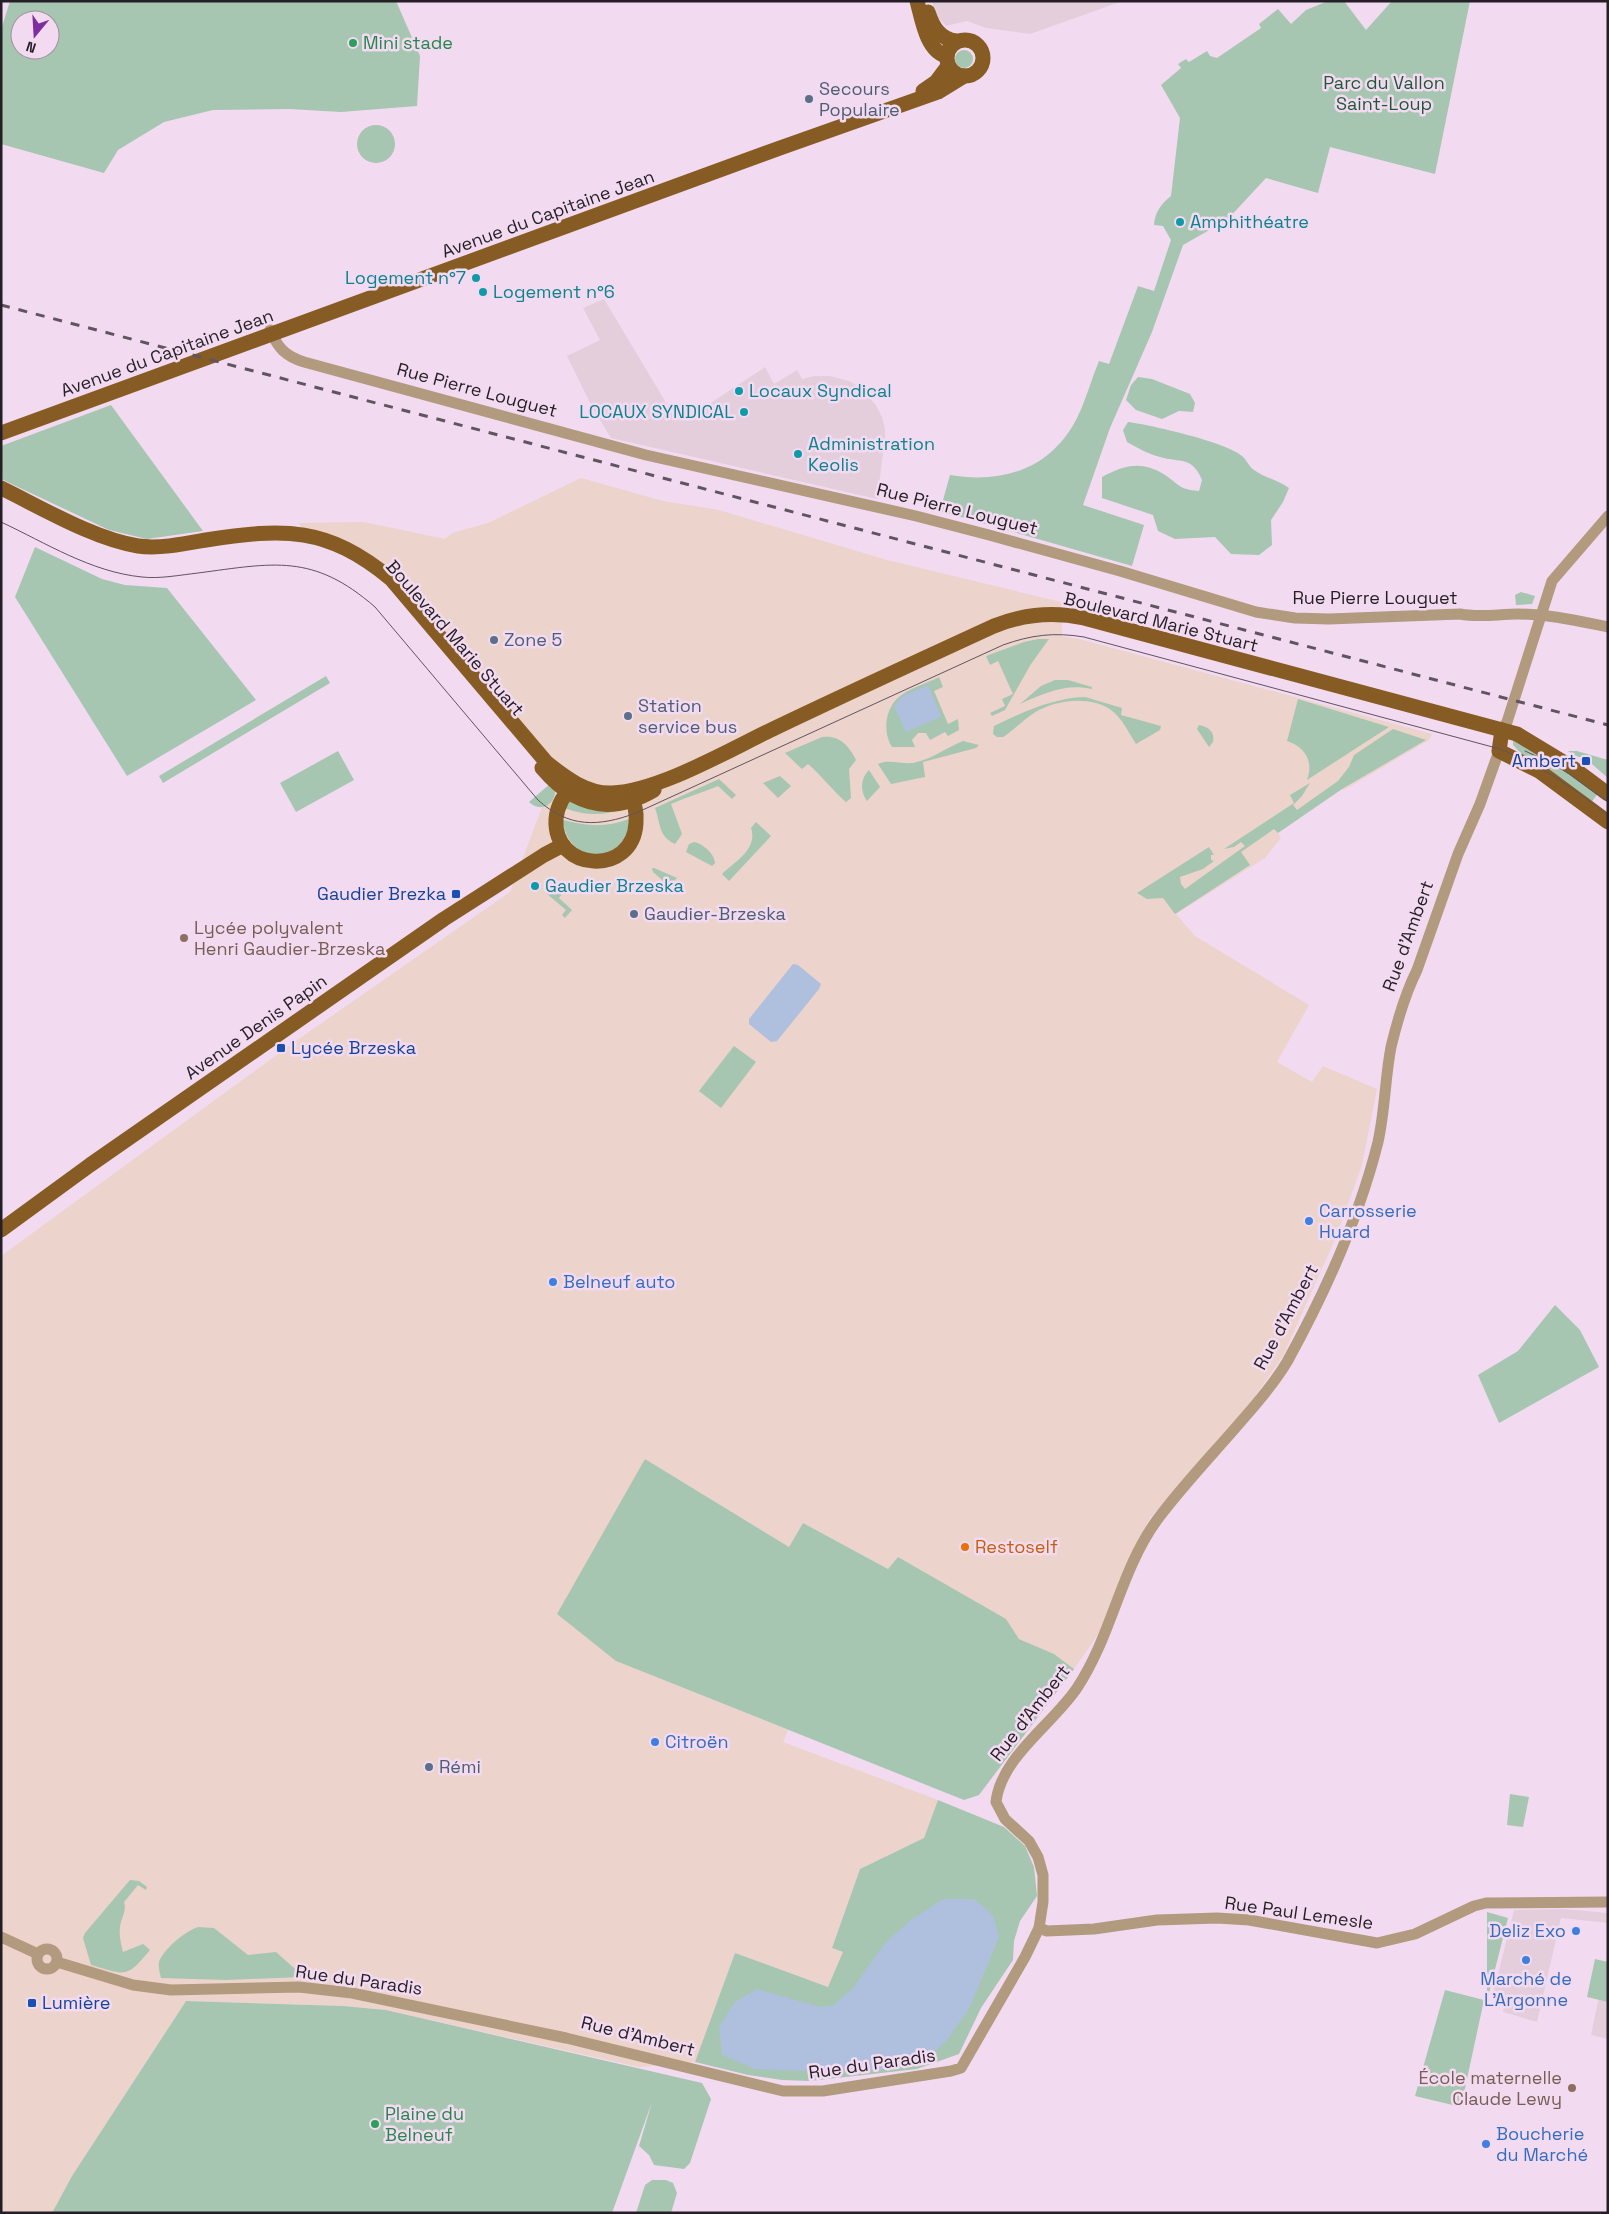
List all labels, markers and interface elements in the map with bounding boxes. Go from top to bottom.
north arrow [10,10,60,60]
place label: Mini stade [363,31,453,54]
text: N [24,37,38,57]
marker: Mini stade [347,37,359,49]
park label: Parc du Vallon Saint-Loup [1323,71,1445,115]
place label: Secours Populaire [819,77,900,121]
marker: Secours Populaire [803,93,815,105]
street label: Avenue du Capitaine Jean [438,164,657,263]
place label: Amphithéatre [1190,210,1309,233]
marker: Amphithéatre [1174,216,1186,228]
place label: Logement n°7 [345,266,466,289]
marker: Logement n°7 [470,272,482,284]
place label: Logement n°6 [493,280,615,303]
marker: Logement n°6 [477,286,489,298]
street label: Avenue du Capitaine Jean [57,303,276,402]
street label: Rue Pierre Louguet [394,357,560,422]
place label: Locaux Syndical [749,379,892,402]
marker: Locaux Syndical [733,385,745,397]
place label: LOCAUX SYNDICAL [579,400,734,423]
marker: LOCAUX SYNDICAL [738,406,750,418]
place label: Administration Keolis [808,432,935,476]
marker: Administration Keolis [792,448,804,460]
street label: Rue Pierre Louguet [874,477,1040,540]
street label: Boulevard Marie Stuart [381,555,529,720]
street label: Boulevard Marie Stuart [1062,586,1261,657]
street label: Rue Pierre Louguet [1292,586,1458,609]
place label: Zone 5 [504,628,562,651]
marker: Zone 5 [488,634,500,646]
place label: Station service bus [638,694,737,738]
marker: Station service bus [622,710,634,722]
place label: Ambert [1512,749,1576,772]
marker: Ambert [1580,755,1592,767]
place label: Gaudier Brzeska [545,874,684,897]
street label: Rue d'Ambert [1377,877,1438,994]
marker: Gaudier Brzeska [529,880,541,892]
place label: Gaudier Brezka [317,882,446,905]
marker: Gaudier Brezka [450,888,462,900]
place label: Gaudier-Brzeska [644,902,786,925]
marker: Gaudier-Brzeska [628,908,640,920]
place label: Lycée polyvalent Henri Gaudier-Brzeska [194,916,385,960]
marker: Lycée polyvalent Henri Gaudier-Brzeska [178,932,190,944]
street label: Avenue Denis Papin [180,969,331,1084]
place label: Lycée Brzeska [291,1036,416,1059]
marker: Lycée Brzeska [275,1042,287,1054]
place label: Carrosserie Huard [1319,1199,1417,1243]
marker: Carrosserie Huard [1303,1215,1315,1227]
street label: Rue d'Ambert [1248,1260,1323,1374]
place label: Belneuf auto [563,1270,675,1293]
marker: Belneuf auto [547,1276,559,1288]
place label: Restoself [975,1535,1058,1558]
marker: Restoself [959,1541,971,1553]
street label: Rue d'Ambert [985,1660,1074,1766]
place label: Citroën [665,1730,729,1753]
marker: Citroën [649,1736,661,1748]
place label: Rémi [439,1755,481,1778]
marker: Rémi [423,1761,435,1773]
street label: Rue Paul Lemesle [1223,1891,1375,1934]
place label: Deliz Exo [1489,1919,1566,1942]
marker: Deliz Exo [1570,1925,1582,1937]
marker: Marché de L'Argonne [1520,1954,1532,1966]
street label: Rue du Paradis [294,1959,424,2000]
place label: Marché de L'Argonne [1480,1967,1572,2011]
place label: Lumière [42,1991,110,2014]
marker: Lumière [26,1997,38,2009]
street label: Rue d'Ambert [579,2010,697,2061]
street label: Rue du Paradis [807,2043,937,2084]
place label: École maternelle Claude Lewy [1418,2066,1562,2110]
marker: École maternelle Claude Lewy [1566,2082,1578,2094]
place label: Plaine du Belneuf [385,2102,464,2146]
marker: Plaine du Belneuf [369,2118,381,2130]
place label: Boucherie du Marché [1496,2122,1588,2166]
marker: Boucherie du Marché [1480,2138,1492,2150]

